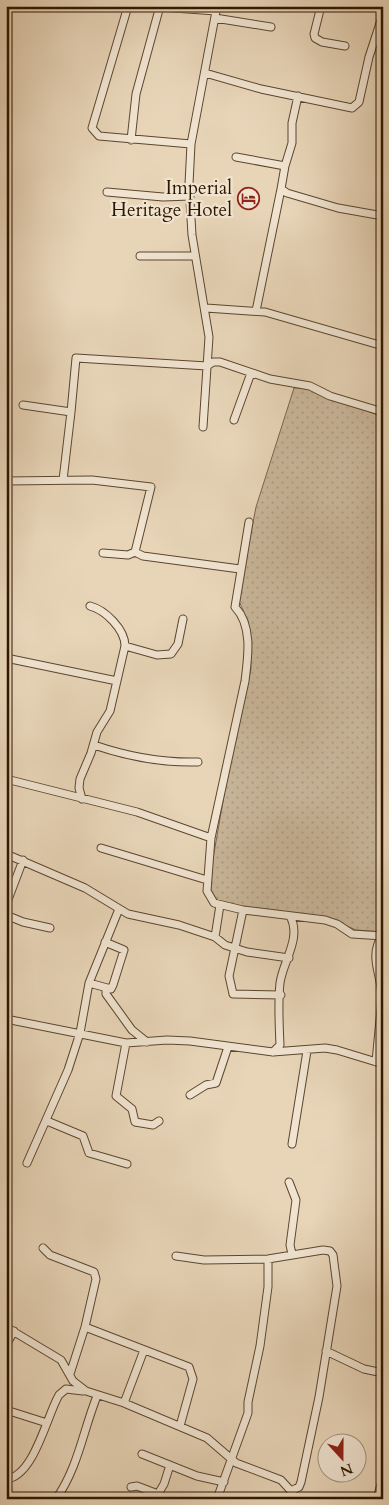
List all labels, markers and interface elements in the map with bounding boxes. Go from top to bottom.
place label: Imperial Heritage Hotel [111,175,232,223]
hotel icon: Imperial Heritage Hotel [236,186,260,210]
north arrow [316,1432,366,1482]
text: N [337,1459,356,1481]

